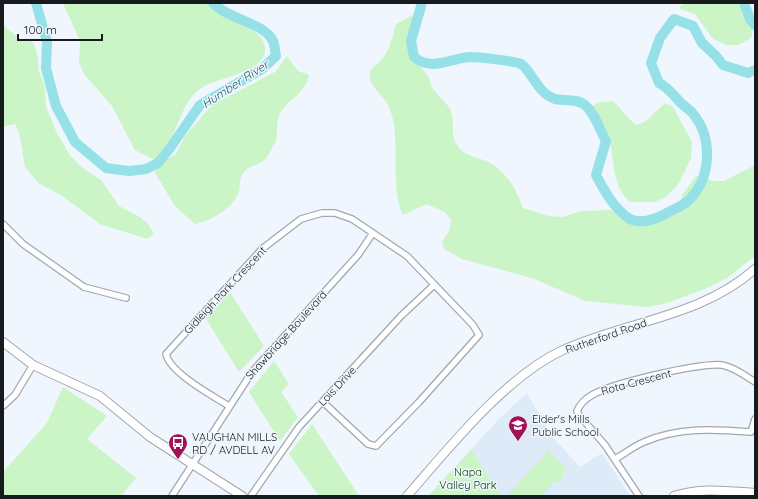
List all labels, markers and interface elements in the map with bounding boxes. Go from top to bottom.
scale bar [18,16,102,42]
text: 100 m [24,22,57,37]
water label: Humber River [199,56,272,111]
street label: Gidleigh Park Crescent [181,243,269,337]
street label: Shawbridge Boulevard [242,288,330,382]
street label: Rutherford Road [563,316,649,356]
street label: Lois Drive [315,363,359,409]
street label: Rota Crescent [599,366,673,398]
place label: Elder's Mills Public School [532,412,599,439]
school or university icon: Elder's Mills Public School [507,414,529,442]
place label: VAUGHAN MILLS RD / AVDELL AV [192,430,277,457]
bus stop icon: VAUGHAN MILLS RD / AVDELL AV [167,432,189,460]
park label: Napa Valley Park [439,465,497,492]

